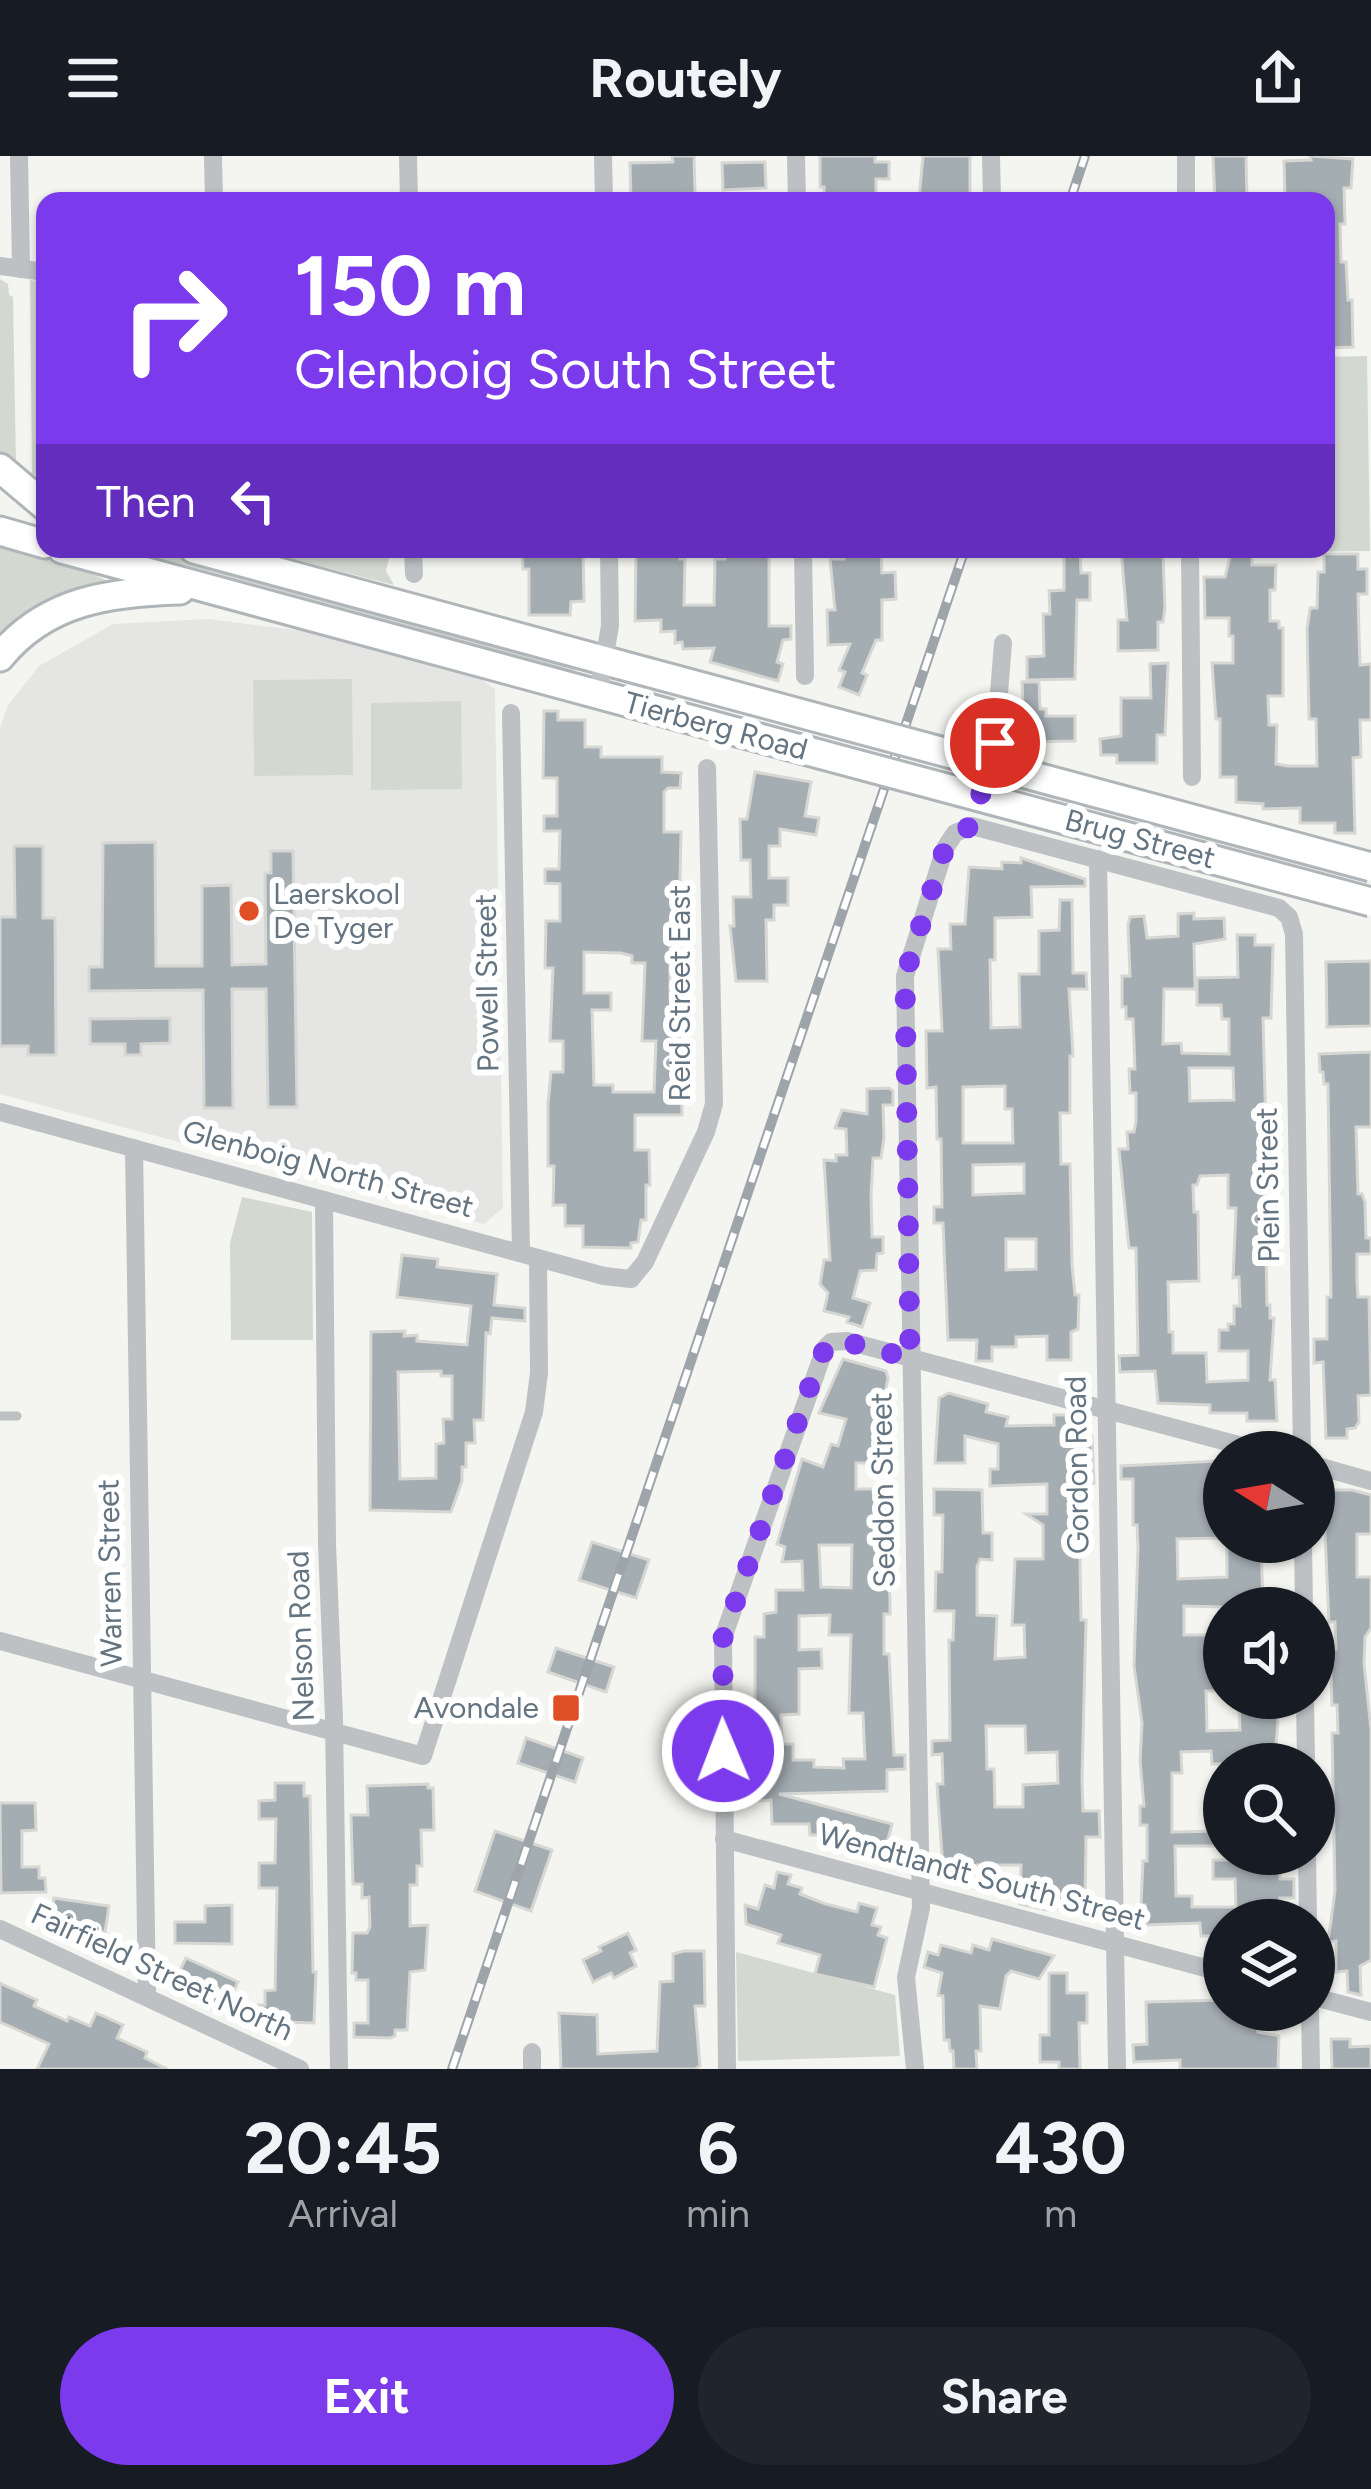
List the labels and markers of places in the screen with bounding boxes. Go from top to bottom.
pin [944,692,1046,794]
place label: Laerskool De Tyger [273,875,400,946]
marker: Laerskool De Tyger [236,898,262,924]
place label: Avondale [414,1689,539,1726]
marker: Avondale [550,1692,582,1724]

